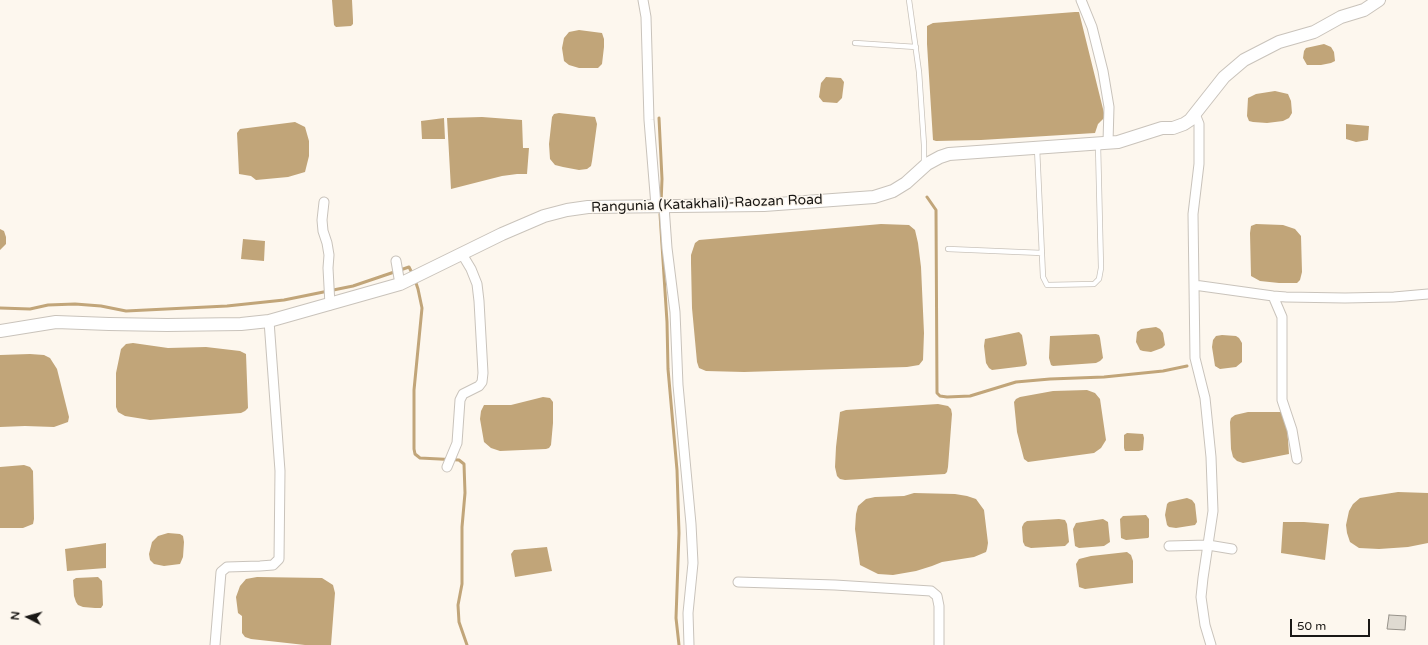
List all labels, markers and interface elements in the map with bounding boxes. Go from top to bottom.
street label: Rangunia (Katakhali)-Raozan Road [591,192,823,216]
north arrow [8,597,48,637]
text: N [9,611,22,621]
scale bar [1292,611,1372,637]
text: 50 m [1297,619,1326,633]

